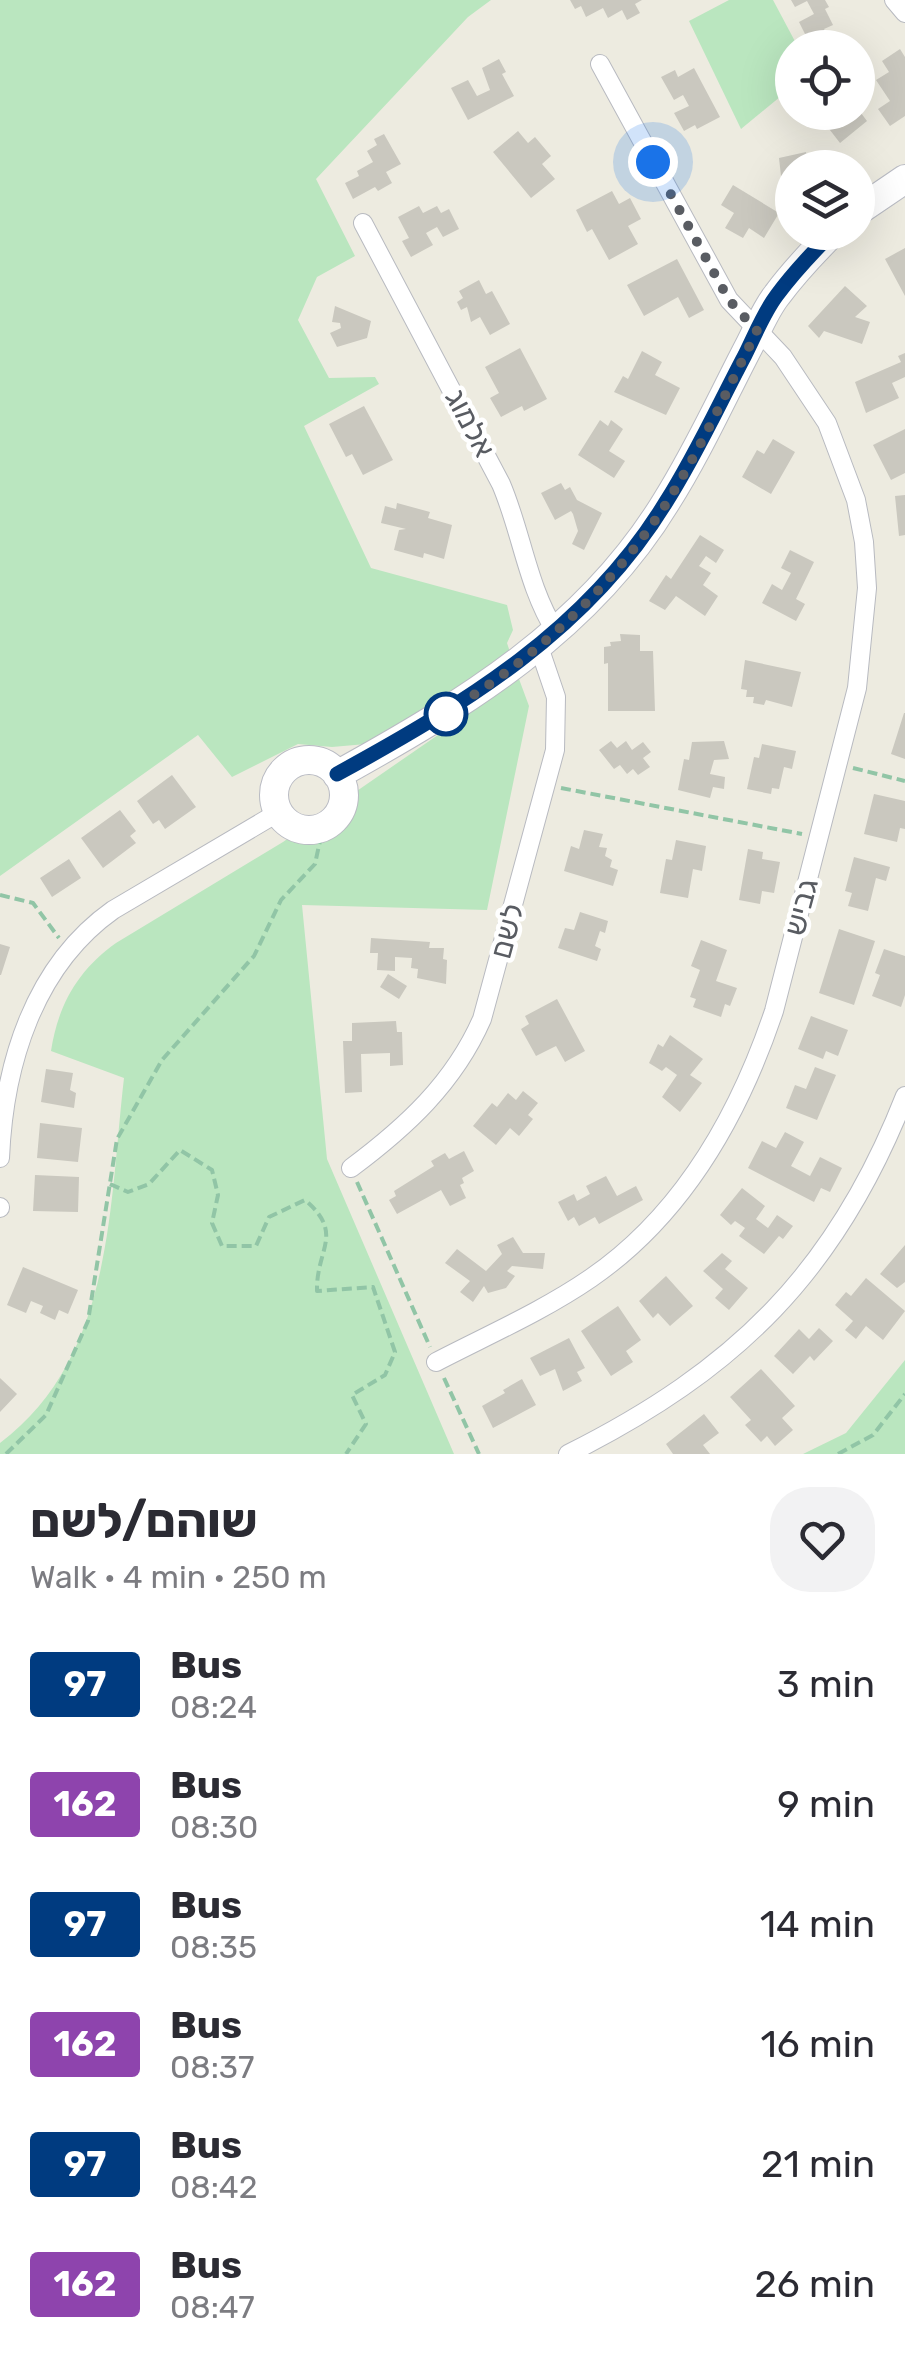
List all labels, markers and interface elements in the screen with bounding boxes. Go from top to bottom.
map controls [775,30,875,250]
button: locate [775,30,875,130]
your location [628,137,678,187]
button: layers [775,150,875,250]
street label: אלמוג [437,383,503,463]
unlabelled marker [425,693,467,735]
street label: גביש [776,874,826,940]
street label: לשם [482,900,532,962]
button: heart [770,1487,875,1592]
text: שוהם/לשם [30,1492,258,1549]
text: Walk · 4 min · 250 m [30,1558,327,1596]
text: Bus [170,1642,242,1688]
text: 3 min [777,1661,875,1707]
text: 97 [64,1663,106,1705]
text: 08:24 [170,1688,257,1726]
text: Bus [170,1762,242,1808]
text: 9 min [777,1781,875,1827]
text: 162 [54,1783,116,1825]
text: 08:30 [170,1808,258,1846]
text: Bus [170,1882,242,1928]
text: 14 min [760,1901,875,1947]
text: 97 [64,1903,106,1945]
text: 08:35 [170,1928,257,1966]
text: Bus [170,2002,242,2048]
text: 16 min [761,2021,875,2067]
text: 162 [54,2023,116,2065]
text: 08:37 [170,2048,255,2086]
text: Bus [170,2122,242,2168]
text: 21 min [761,2141,875,2187]
text: 97 [64,2143,106,2185]
text: 08:42 [170,2168,258,2206]
text: Bus [170,2242,242,2288]
text: 26 min [754,2261,875,2307]
text: 162 [54,2263,116,2305]
text: 08:47 [170,2288,255,2326]

